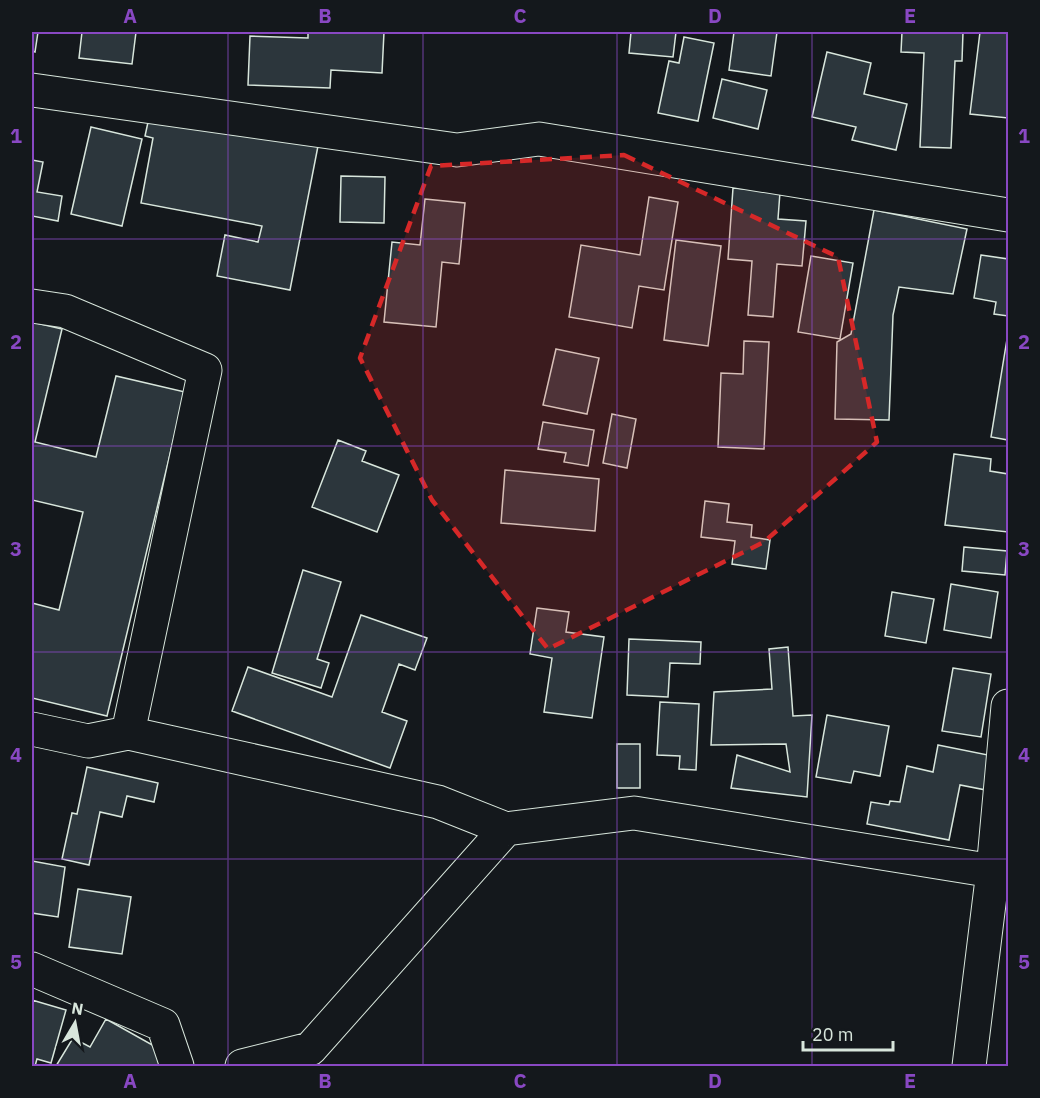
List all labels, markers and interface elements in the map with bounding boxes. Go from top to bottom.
text: A [123,2,137,29]
text: B [318,2,332,29]
text: C [513,2,527,29]
text: D [708,2,722,29]
text: E [904,2,916,29]
text: 1 [10,122,22,149]
text: 1 [1018,122,1030,149]
text: 2 [10,328,22,355]
text: 2 [1018,328,1030,355]
text: 3 [10,535,22,562]
text: 3 [1018,535,1030,562]
text: 4 [10,741,22,768]
text: 4 [1018,741,1030,768]
text: 5 [10,948,22,975]
text: 5 [1018,948,1030,975]
north arrow [45,993,105,1053]
text: N [70,997,85,1019]
scale bar [803,1014,893,1052]
text: 20 m [812,1023,854,1046]
text: A [123,1067,137,1094]
text: B [318,1067,332,1094]
text: C [513,1067,527,1094]
text: D [708,1067,722,1094]
text: E [904,1067,916,1094]

